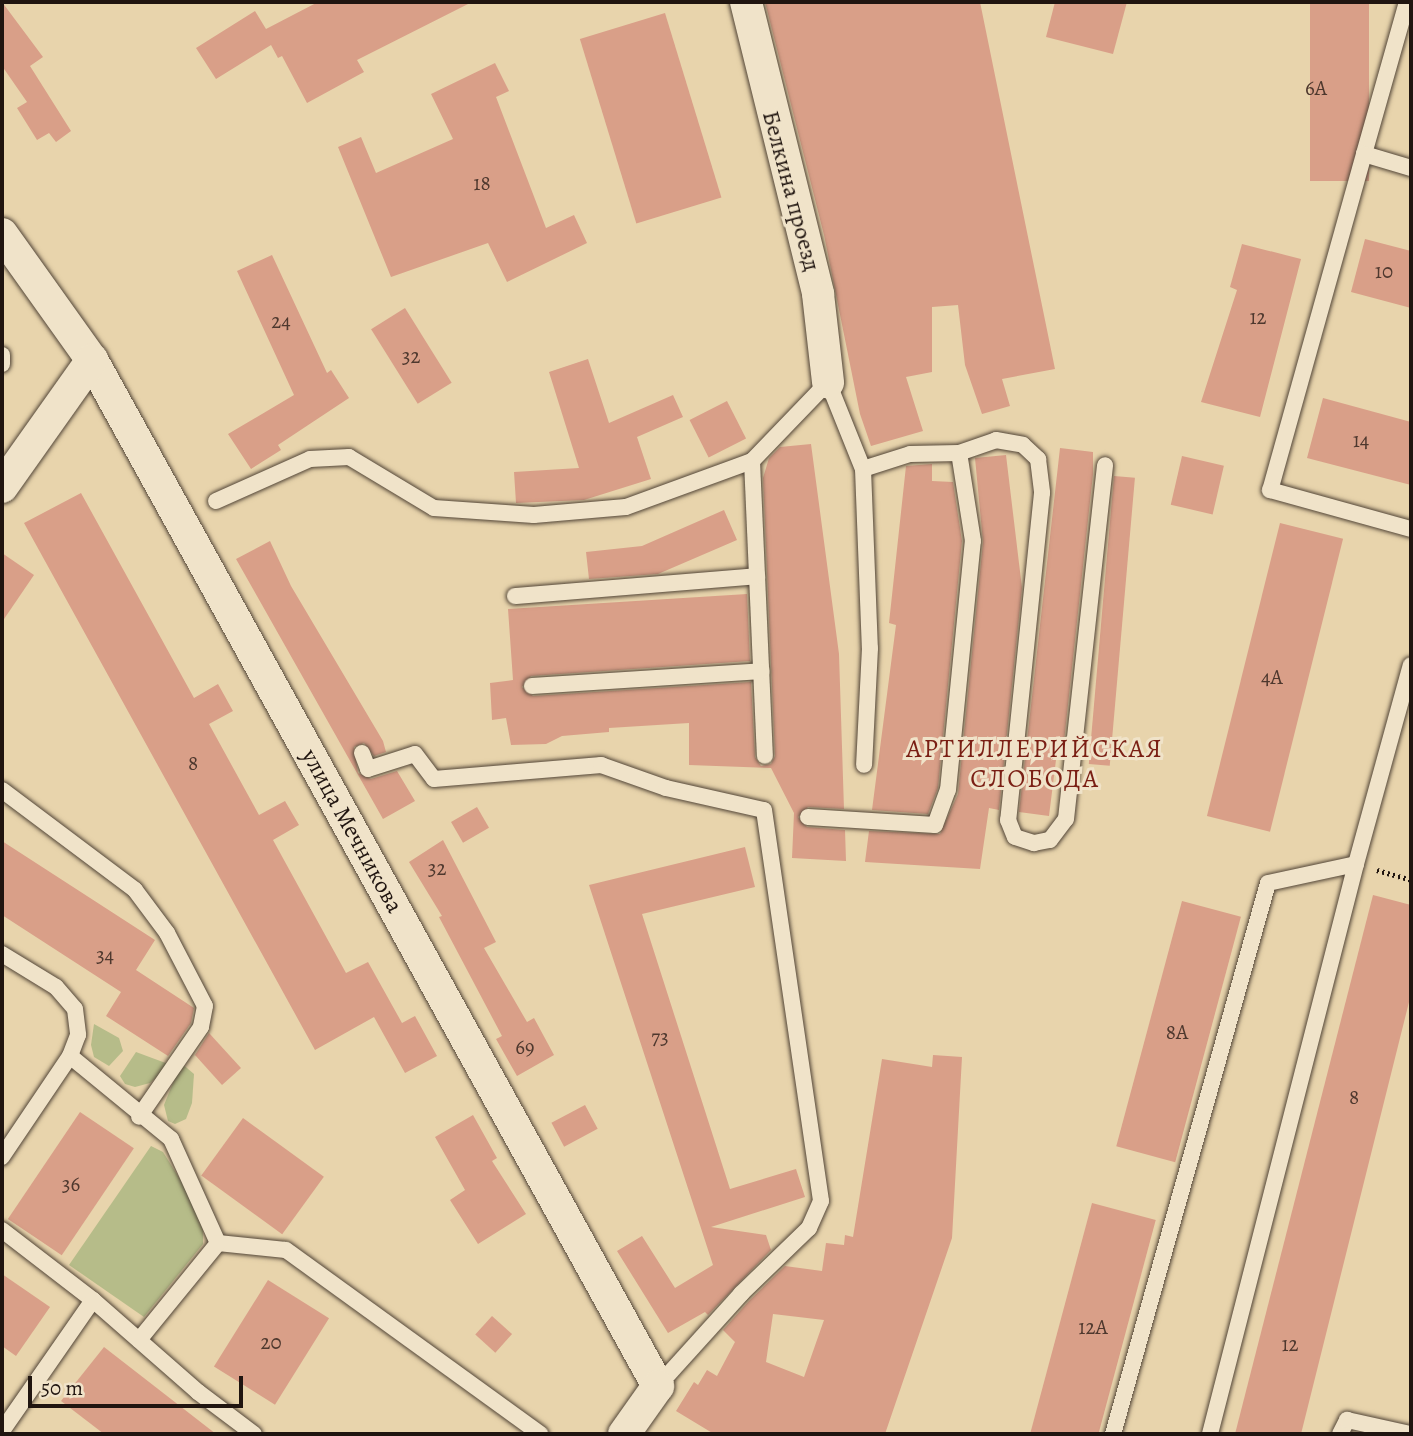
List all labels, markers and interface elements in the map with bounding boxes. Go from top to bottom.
house number: 6А [1305,75,1327,101]
street label: Белкина проезд [756,108,826,274]
house number: 18 [473,170,491,196]
house number: 10 [1375,258,1393,284]
house number: 12 [1249,304,1267,330]
house number: 24 [271,308,291,334]
house number: 32 [402,343,420,369]
house number: 14 [1353,427,1369,453]
house number: 4А [1261,664,1283,690]
district label: АРТИЛЛЕРИЙСКАЯ СЛОБОДА [908,733,1162,794]
street label: улица Мечникова [295,744,409,918]
house number: 8 [188,750,198,776]
house number: 32 [428,855,446,881]
house number: 34 [96,942,114,968]
house number: 8А [1166,1019,1188,1045]
house number: 73 [651,1024,669,1050]
house number: 69 [515,1034,535,1060]
house number: 8 [1349,1084,1359,1110]
house number: 36 [62,1171,80,1197]
house number: 12А [1078,1314,1108,1340]
house number: 20 [260,1329,282,1355]
house number: 12 [1281,1331,1299,1357]
scale bar [32,1362,247,1406]
text: 50 m [41,1374,83,1402]

